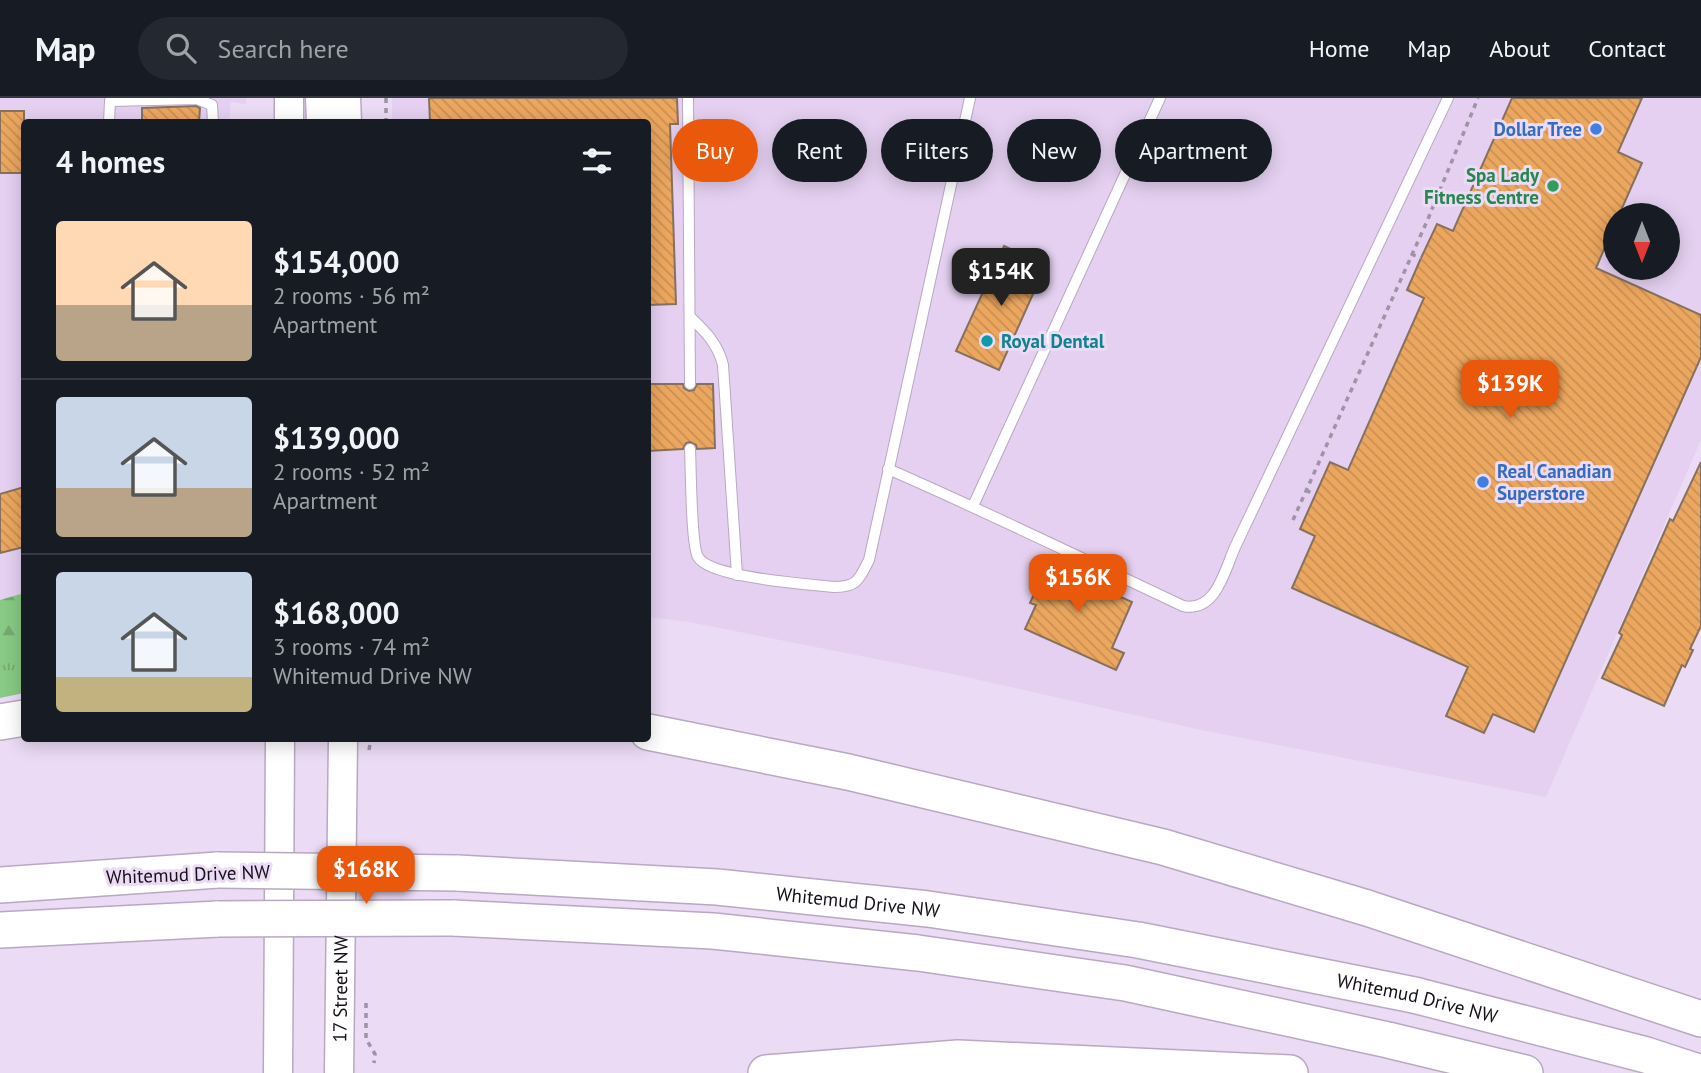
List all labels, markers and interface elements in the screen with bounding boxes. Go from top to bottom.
search box [138,17,628,80]
text: Map [35,27,96,70]
icon: search [162,29,200,67]
text: Search here [218,32,349,65]
text: Home [1309,33,1369,64]
text: Map [1407,33,1451,64]
text: About [1489,33,1550,64]
text: Contact [1588,33,1666,64]
place label: Dollar Tree [1493,117,1582,141]
chip: Buy [672,119,758,182]
chip: Rent [772,119,867,182]
chip: Filters [881,119,993,182]
chip: New [1007,119,1101,182]
chip: Apartment [1115,119,1272,182]
marker: Dollar Tree [1588,121,1604,137]
text: 4 homes [56,142,165,181]
icon: filters [578,142,616,180]
place label: Spa Lady Fitness Centre [1424,163,1540,209]
marker: Spa Lady Fitness Centre [1545,178,1561,194]
north arrow [1603,203,1680,280]
map controls [1603,203,1680,280]
text: $154,000 [273,242,400,281]
pin: $154K [952,248,1050,308]
icon: home [112,249,196,333]
text: $154K [968,256,1034,285]
text: 2 rooms · 56 m² [273,281,430,310]
text: Apartment [273,310,377,339]
place label: Royal Dental [1001,329,1105,353]
marker: Royal Dental [979,333,995,349]
pin: $139K [1461,360,1559,420]
text: $139K [1477,368,1543,397]
text: $139,000 [273,418,400,457]
icon: home [112,425,196,509]
text: 2 rooms · 52 m² [273,457,430,486]
place label: Real Canadian Superstore [1497,459,1612,505]
marker: Real Canadian Superstore [1475,474,1491,490]
text: Apartment [273,486,377,515]
pin: $156K [1029,554,1127,614]
text: $156K [1045,562,1111,591]
text: $168,000 [273,593,400,632]
icon: home [112,600,196,684]
text: 3 rooms · 74 m² [273,632,430,661]
text: Whitemud Drive NW [273,661,472,690]
pin: $168K [317,846,415,906]
text: $168K [333,854,399,883]
street label: Whitemud Drive NW [106,859,271,889]
street label: Whitemud Drive NW [775,881,942,923]
street label: 17 Street NW [327,935,353,1043]
street label: Whitemud Drive NW [1335,968,1500,1028]

